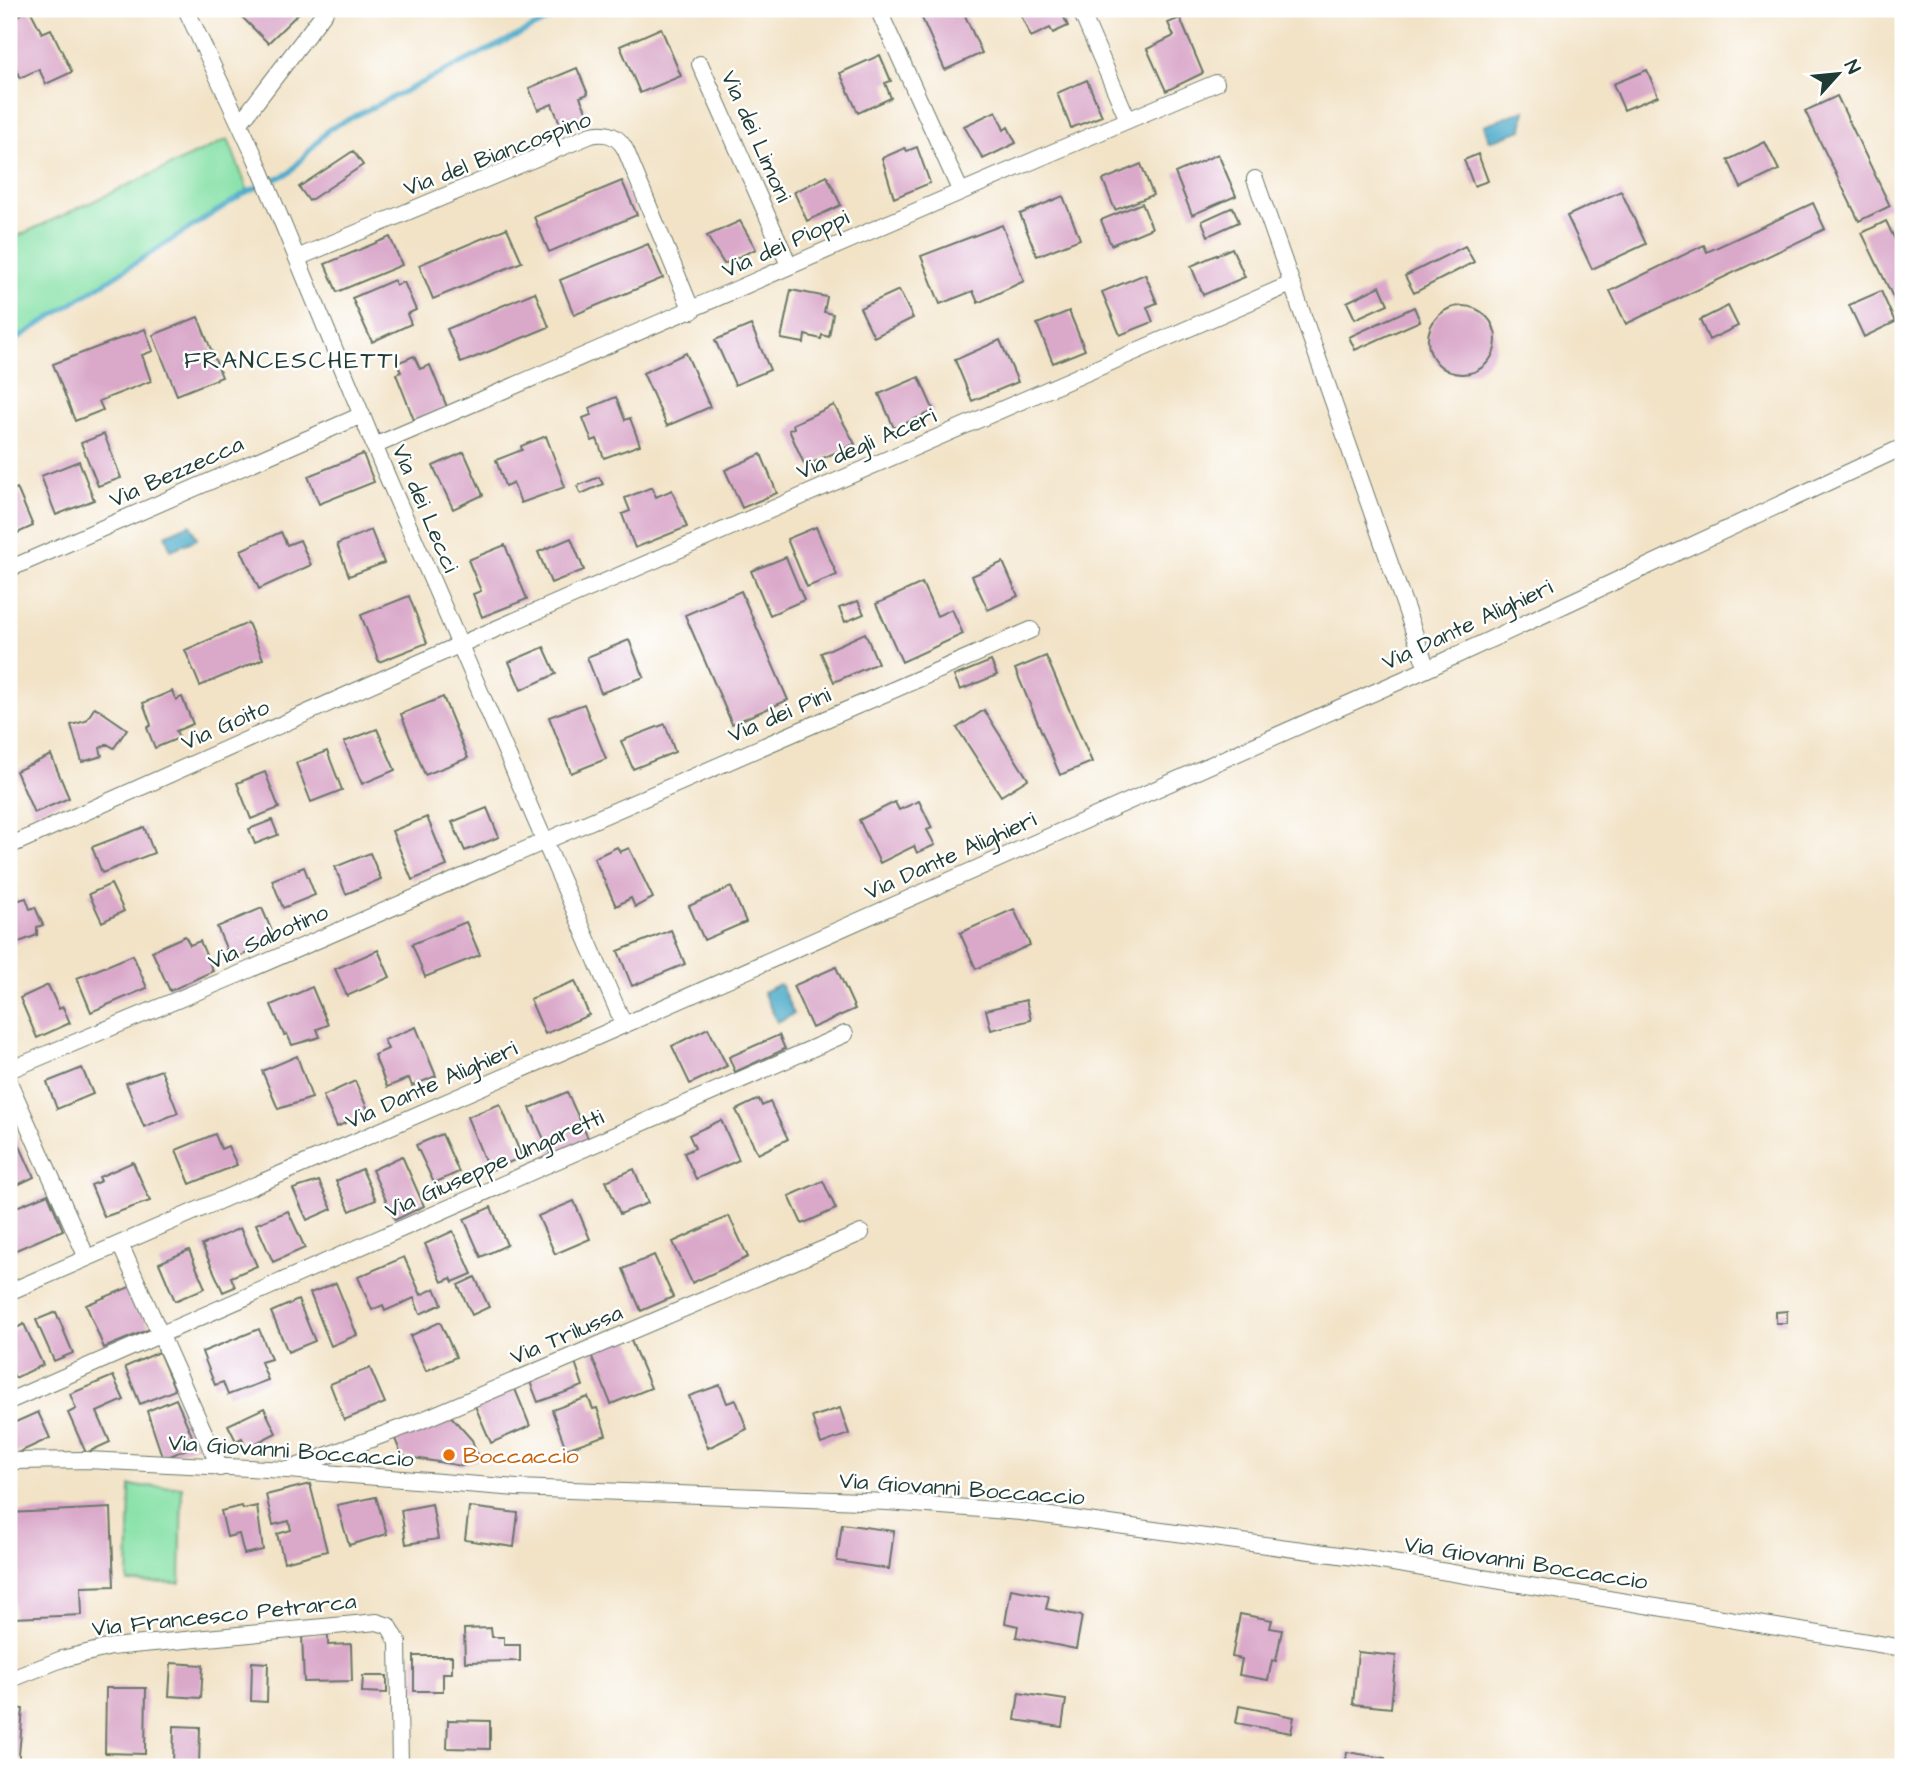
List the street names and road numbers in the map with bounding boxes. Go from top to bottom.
street label: Via dei Limoni [713,66,800,208]
street label: Via del Biancospino [399,103,596,204]
street label: Via dei Pioppi [717,201,854,286]
street label: Via degli Aceri [792,400,942,489]
street label: Via Bezzecca [104,428,249,516]
street label: Via dei Lecci [384,439,467,578]
street label: Via Dante Alighieri [1377,571,1559,679]
street label: Via dei Pini [723,679,836,751]
street label: Via Goito [176,691,275,759]
street label: Via Dante Alighieri [859,803,1042,909]
street label: Via Sabotino [203,896,334,978]
street label: Via Dante Alighieri [340,1032,523,1138]
street label: Via Giuseppe Ungaretti [380,1101,610,1228]
street label: Via Trilussa [505,1297,628,1373]
street label: Via Giovanni Boccaccio [167,1426,415,1476]
street label: Via Giovanni Boccaccio [838,1464,1086,1514]
street label: Via Giovanni Boccaccio [1402,1528,1650,1598]
street label: Via Francesco Petrarca [90,1585,358,1645]

